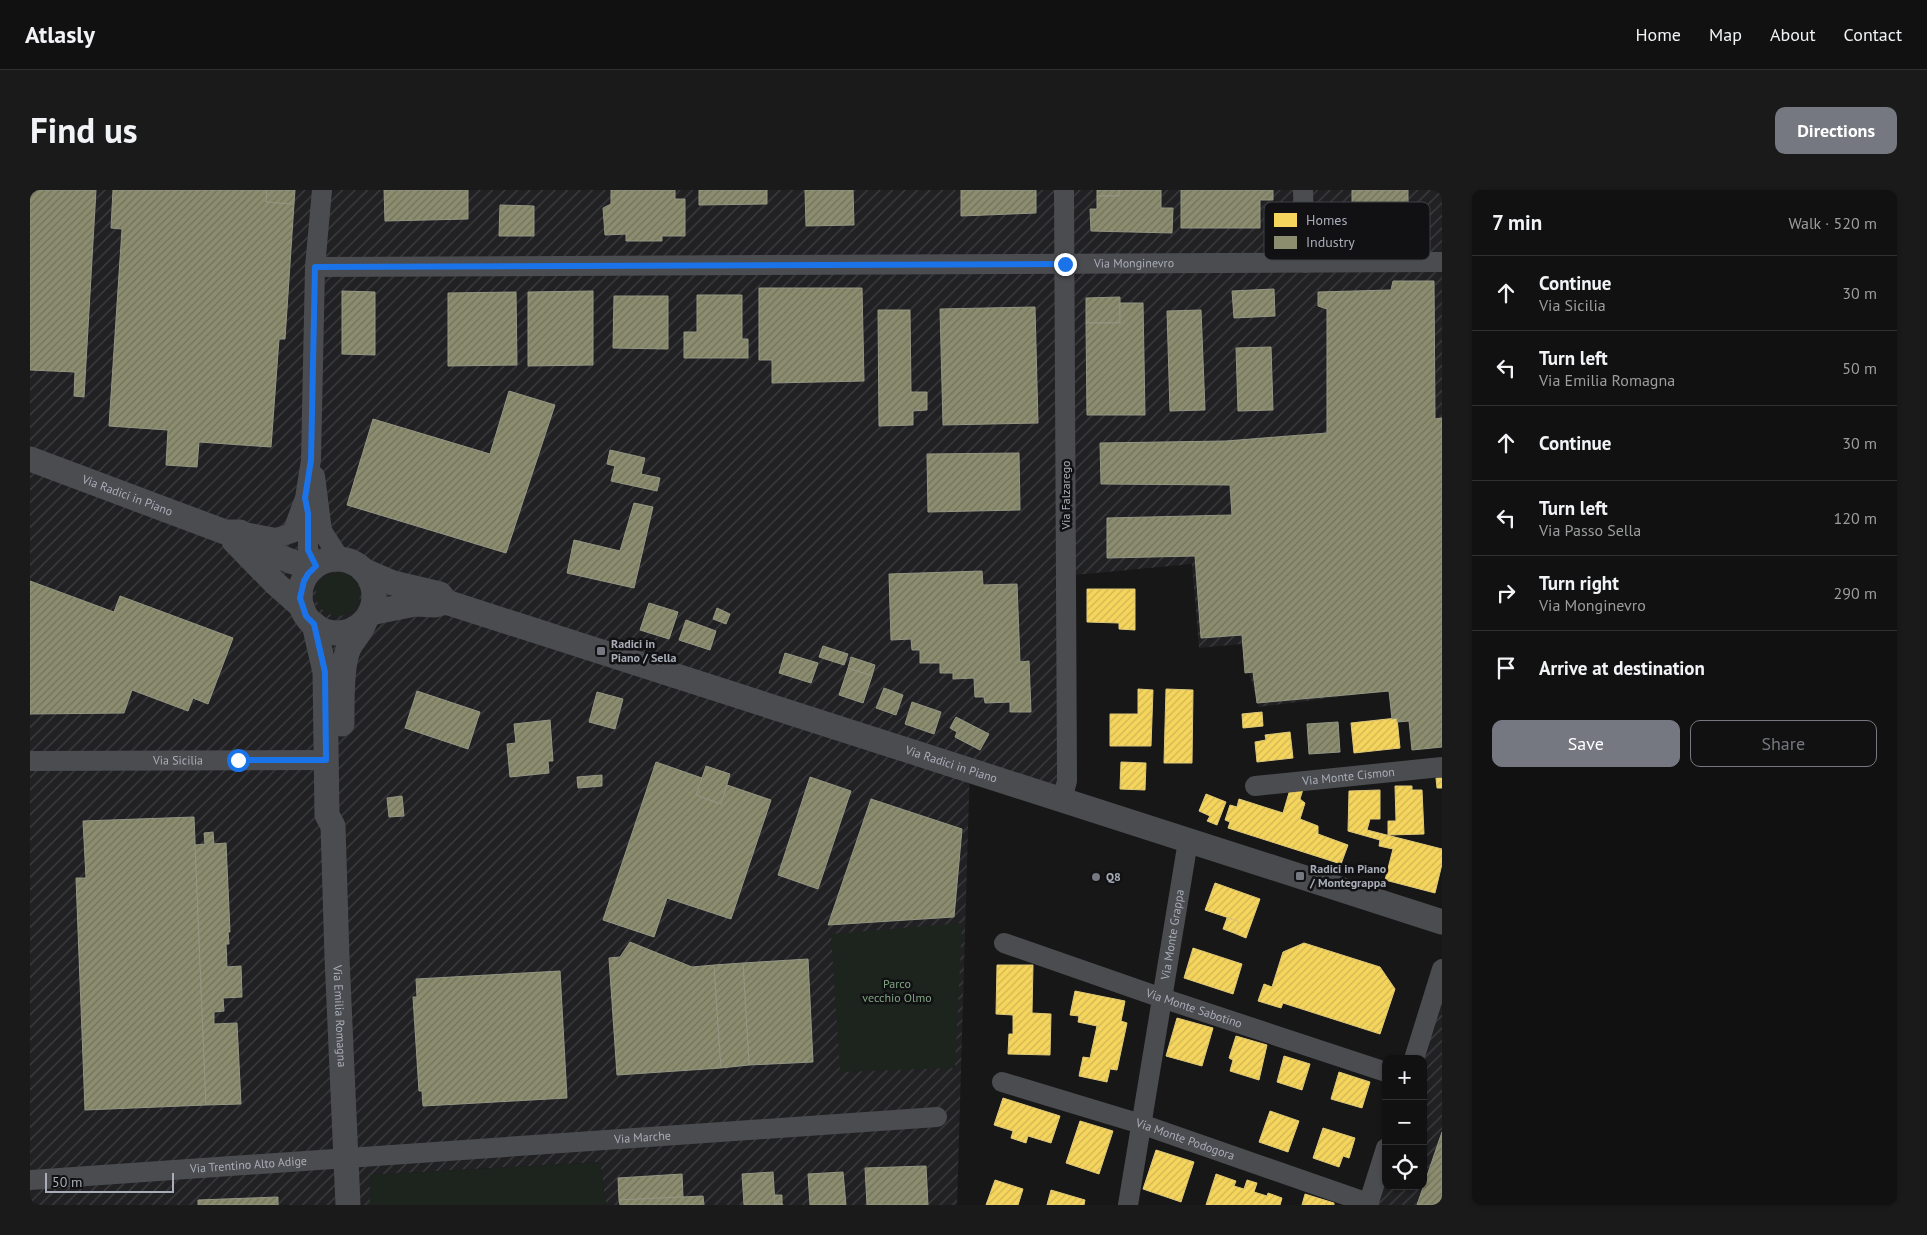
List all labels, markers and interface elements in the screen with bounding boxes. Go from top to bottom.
text: Atlasly [25,19,95,50]
text: Home [1635,23,1681,46]
text: Map [1709,23,1742,46]
text: About [1770,23,1816,46]
text: Contact [1844,23,1902,46]
text: Find us [30,107,138,153]
button: Directions [1775,107,1897,154]
legend [1264,202,1430,260]
text: 7 min [1492,209,1542,236]
text: Homes [1306,211,1347,229]
text: Walk · 520 m [1788,213,1877,233]
text: Industry [1306,233,1355,251]
route end [1054,253,1077,276]
street label: Via Monginevro [1093,255,1174,271]
text: Continue [1539,271,1611,295]
icon: ahead [1492,279,1520,307]
text: 30 m [1842,283,1877,303]
text: Via Sicilia [1539,295,1606,315]
text: Turn left [1539,346,1608,370]
icon: left [1492,354,1520,382]
text: 50 m [1842,358,1877,378]
text: Via Emilia Romagna [1539,370,1675,390]
icon: ahead [1492,429,1520,457]
text: Continue [1539,431,1611,455]
text: 30 m [1842,433,1877,453]
street label: Via Falzarego [1058,460,1073,531]
street label: Via Radici in Piano [79,471,175,519]
text: Turn left [1539,496,1608,520]
icon: left [1492,504,1520,532]
text: 120 m [1834,508,1877,528]
text: Via Passo Sella [1539,520,1641,540]
text: Turn right [1539,571,1619,595]
icon: right [1492,579,1520,607]
text: 290 m [1834,583,1877,603]
text: Via Monginevro [1539,595,1646,615]
place label: Radici in Piano / Sella [611,636,677,665]
marker: Radici in Piano / Sella [595,645,607,657]
icon: arrive [1492,654,1520,682]
text: Arrive at destination [1539,656,1705,680]
button: Save [1492,720,1680,767]
button: Share [1690,720,1877,767]
street label: Via Radici in Piano [903,742,999,786]
route start [227,749,250,772]
street label: Via Sicilia [152,752,203,768]
street label: Via Monte Cismon [1300,764,1395,788]
place label: Radici in Piano / Montegrappa [1309,861,1387,890]
place label: Q8 [1106,869,1121,884]
marker: Radici in Piano / Montegrappa [1294,870,1306,882]
marker: Q8 [1090,871,1102,883]
street label: Via Monte Grappa [1157,888,1187,982]
street label: Via Emilia Romagna [330,964,350,1068]
park label: Parco vecchio Olmo [862,976,932,1005]
street label: Via Monte Sabotino [1143,985,1244,1031]
map controls [1382,1055,1427,1190]
button: + [1382,1055,1427,1100]
button: − [1382,1100,1427,1145]
street label: Via Monte Podogora [1133,1115,1237,1163]
street label: Via Marche [613,1128,671,1146]
button: locate [1382,1145,1427,1190]
street label: Via Trentino Alto Adige [188,1153,307,1176]
scale bar [45,1170,174,1193]
text: 50 m [52,1173,82,1191]

